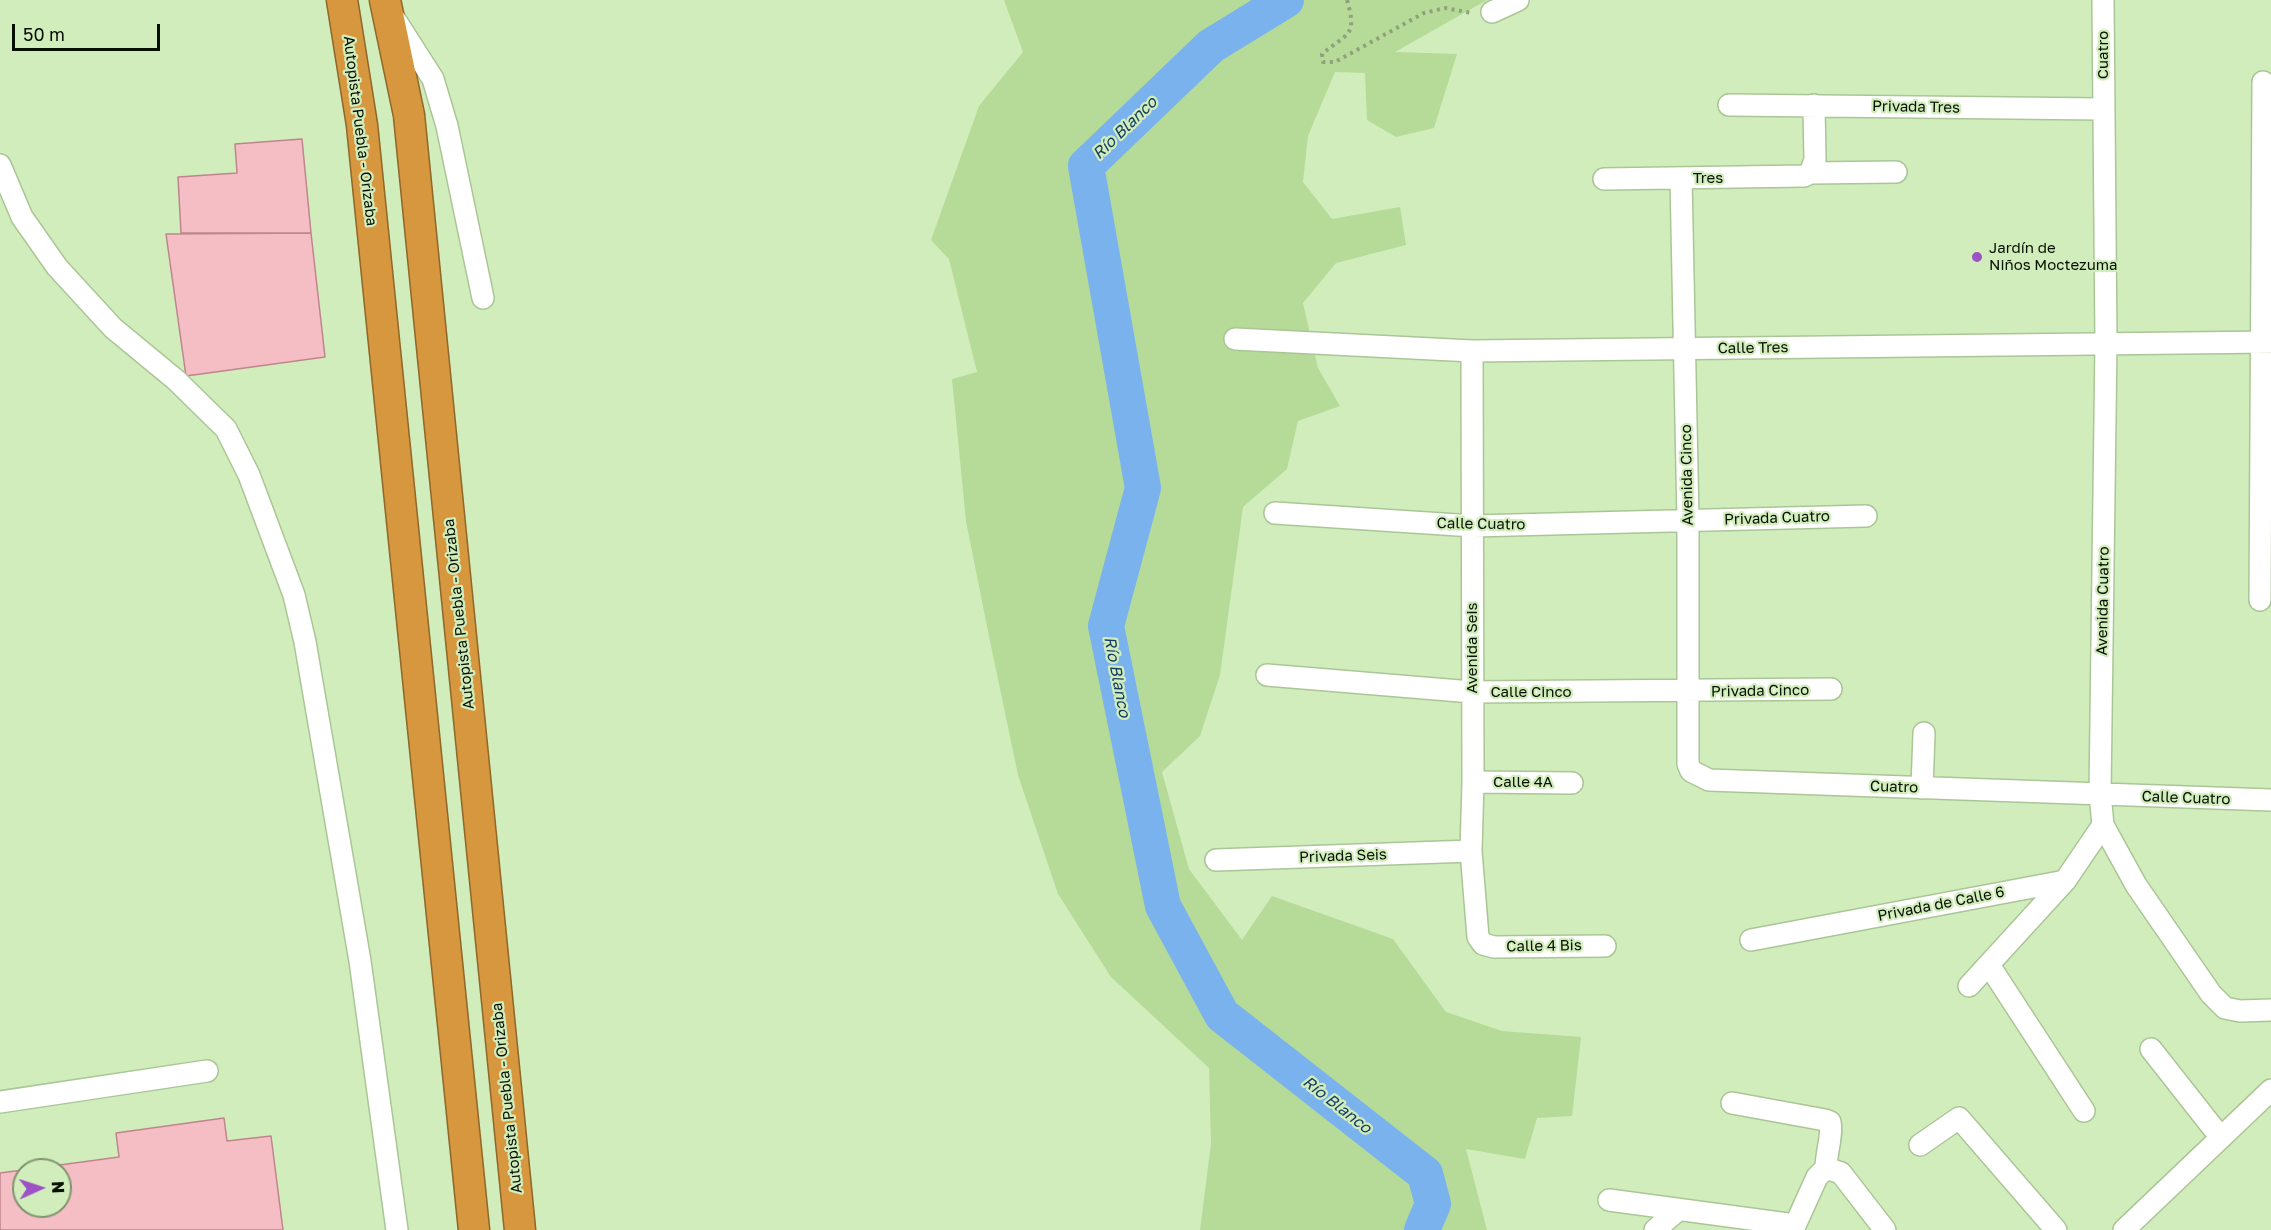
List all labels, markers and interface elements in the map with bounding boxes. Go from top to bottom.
scale bar [15,12,164,50]
text: 50 m [23,23,65,45]
street label: Cuatro [2094,31,2112,79]
street label: Autopista Puebla - Orizaba [339,35,381,227]
water label: Río Blanco [1089,93,1161,163]
street label: Privada Tres [1872,97,1960,117]
street label: Tres [1693,169,1723,187]
place label: Jardín de Niños Moctezuma [1989,239,2118,274]
marker: Jardín de Niños Moctezuma [1970,250,1984,264]
street label: Calle Tres [1717,338,1789,358]
street label: Avenida Cinco [1677,424,1697,526]
street label: Privada Cuatro [1724,507,1830,529]
street label: Calle Cuatro [1436,514,1526,534]
street label: Autopista Puebla - Orizaba [440,518,478,710]
street label: Avenida Cuatro [2093,546,2113,656]
street label: Avenida Seis [1463,603,1481,693]
water label: Río Blanco [1100,635,1134,719]
street label: Privada Cinco [1711,681,1809,701]
street label: Calle Cinco [1490,683,1572,701]
street label: Calle 4A [1493,773,1553,791]
street label: Cuatro [1870,777,1918,797]
street label: Calle Cuatro [2141,787,2231,809]
street label: Privada Seis [1299,845,1387,867]
street label: Privada de Calle 6 [1876,883,2006,925]
street label: Calle 4 Bis [1506,936,1582,956]
street label: Autopista Puebla - Orizaba [488,1002,526,1194]
water label: Río Blanco [1299,1072,1375,1138]
north arrow [12,1158,72,1218]
text: N [48,1181,68,1194]

